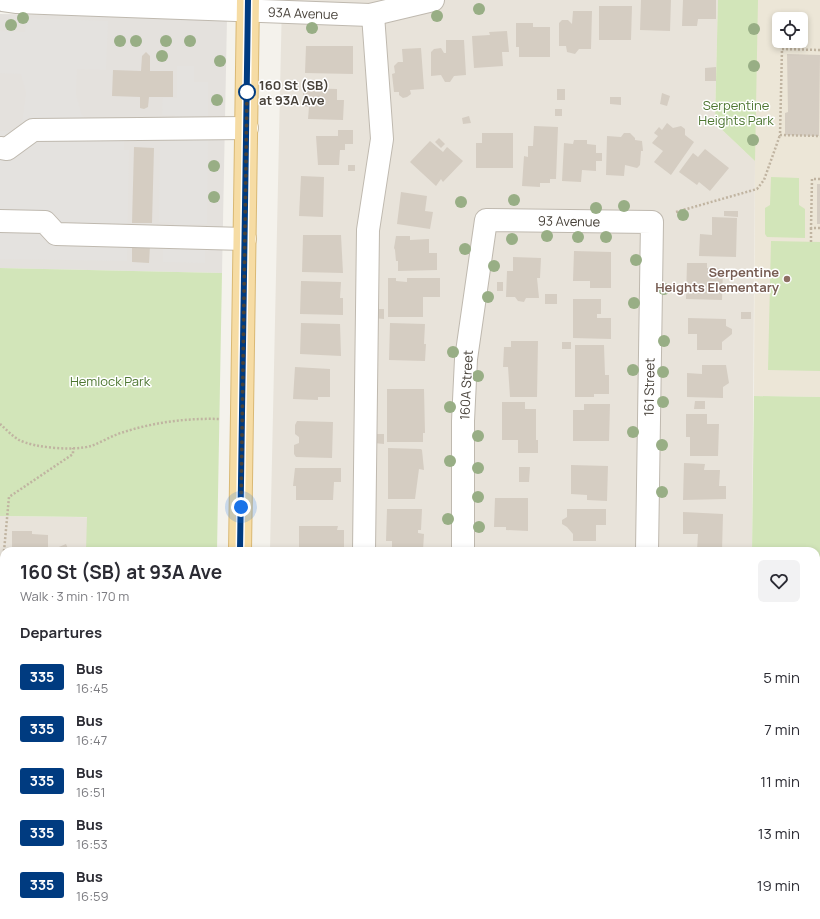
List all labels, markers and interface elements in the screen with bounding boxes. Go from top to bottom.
street label: 93A Avenue [267,3,339,23]
map controls [772,12,808,48]
button: locate [772,12,808,48]
place label: 160 St (SB) at 93A Ave [259,76,329,109]
marker: 160 St (SB) at 93A Ave [238,83,256,101]
park label: Serpentine Heights Park [698,96,774,129]
street label: 93 Avenue [538,211,601,231]
place label: Serpentine Heights Elementary [655,263,780,296]
marker: Serpentine Heights Elementary [782,274,792,284]
street label: 160A Street [455,350,477,420]
street label: 161 Street [639,357,659,417]
park label: Hemlock Park [70,372,151,390]
your location [231,497,251,517]
text: 160 St (SB) at 93A Ave [20,559,222,585]
button: heart [758,560,800,602]
text: Walk · 3 min · 170 m [20,587,129,605]
text: Departures [20,622,102,643]
text: Bus [76,658,103,679]
text: 335 [30,667,54,686]
text: 5 min [763,667,800,688]
text: 16:45 [76,679,108,697]
text: Bus [76,710,103,731]
text: 335 [30,719,54,738]
text: 7 min [764,719,800,740]
text: 16:47 [76,731,107,749]
text: Bus [76,762,103,783]
text: 335 [30,771,54,790]
text: 11 min [760,771,800,792]
text: 16:51 [76,783,106,801]
text: Bus [76,814,103,835]
text: 335 [30,823,54,842]
text: 13 min [758,823,800,844]
text: 16:53 [76,835,108,853]
text: Bus [76,866,103,887]
text: 335 [30,875,54,894]
text: 19 min [757,875,800,896]
text: 16:59 [76,887,109,905]

